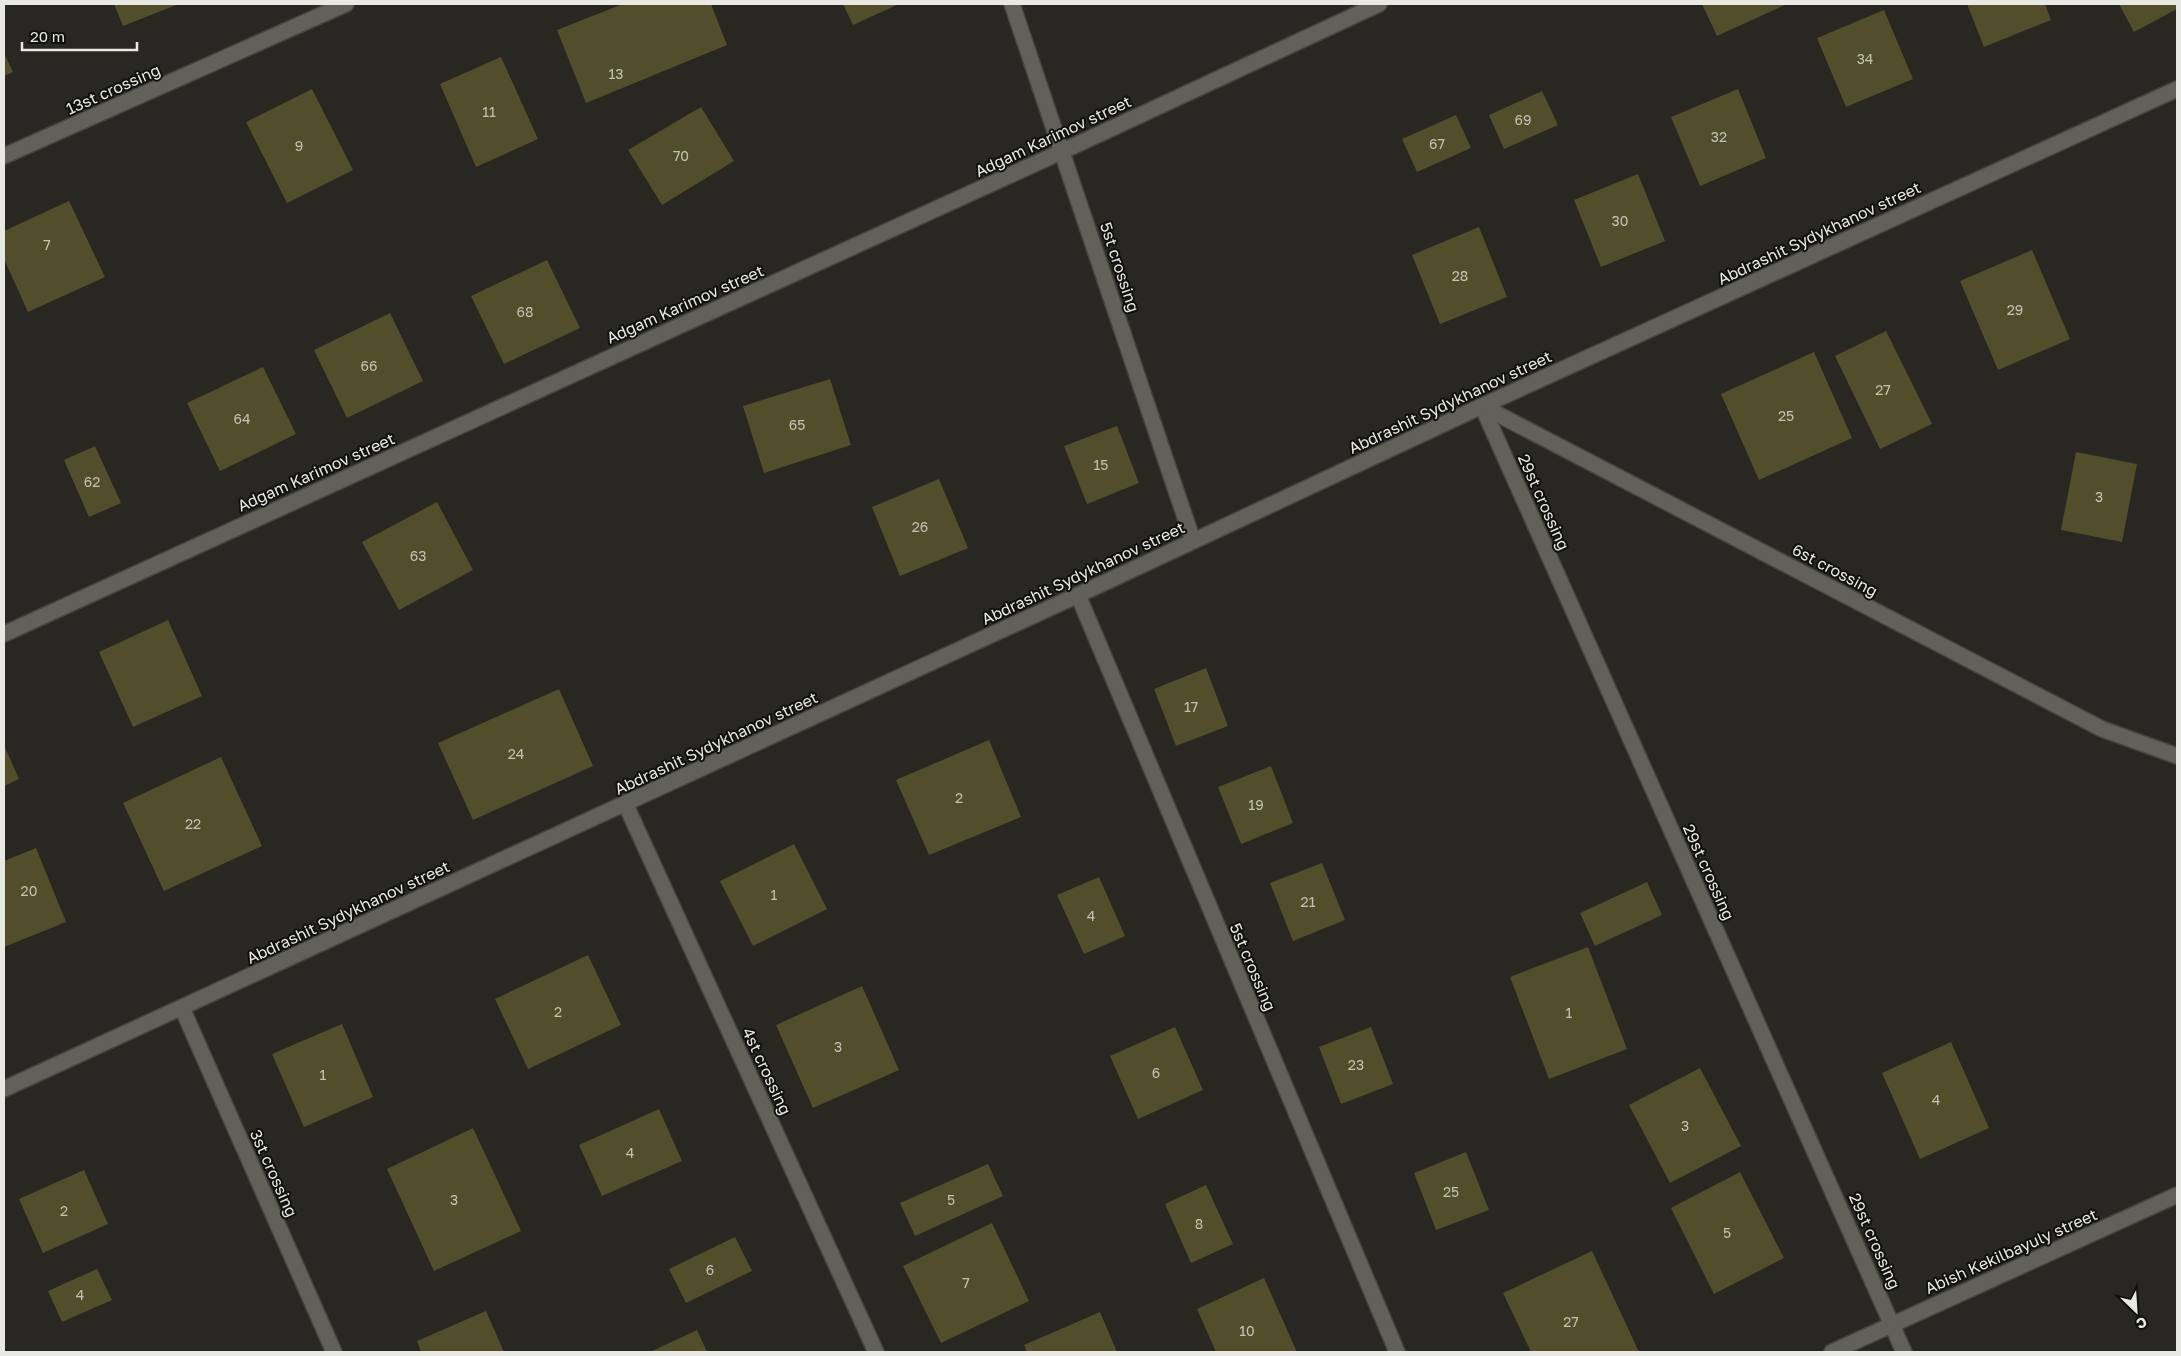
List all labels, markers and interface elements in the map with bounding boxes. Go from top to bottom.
scale bar [22,20,138,52]
text: 20 m [30,27,65,45]
house number: 34 [1857,50,1873,67]
street label: 13st crossing [63,59,163,119]
house number: 13 [609,65,623,82]
street label: Adgam Karimov street [972,91,1134,181]
house number: 11 [482,103,496,120]
house number: 69 [1515,111,1531,128]
house number: 32 [1711,128,1727,145]
house number: 67 [1429,135,1445,152]
house number: 9 [295,137,303,154]
house number: 70 [673,147,689,164]
street label: Abdrashit Sydykhanov street [1714,177,1924,289]
house number: 30 [1612,212,1628,229]
street label: 5st crossing [1096,219,1144,315]
house number: 7 [43,236,51,253]
street label: Adgam Karimov street [603,260,767,348]
house number: 28 [1452,267,1468,284]
house number: 29 [2007,301,2023,318]
house number: 68 [516,303,534,320]
street label: Abdrashit Sydykhanov street [1345,346,1555,458]
house number: 66 [361,357,377,374]
house number: 27 [1875,381,1891,398]
house number: 25 [1778,407,1794,424]
house number: 64 [233,410,251,427]
house number: 65 [789,416,805,433]
street label: Adgam Karimov street [234,428,398,516]
street label: 29st crossing [1514,451,1574,553]
house number: 15 [1094,456,1108,473]
house number: 62 [84,473,100,490]
house number: 3 [2095,488,2103,505]
street label: Abdrashit Sydykhanov street [978,517,1188,629]
house number: 26 [912,518,928,535]
street label: 6st crossing [1789,539,1881,601]
house number: 63 [410,547,426,564]
street label: Abdrashit Sydykhanov street [611,687,821,799]
house number: 17 [1184,698,1198,715]
house number: 24 [508,745,524,762]
house number: 2 [955,789,963,806]
house number: 19 [1248,796,1264,813]
house number: 22 [185,815,201,832]
street label: 29st crossing [1679,821,1739,923]
street label: Abdrashit Sydykhanov street [243,856,453,968]
house number: 20 [21,882,37,899]
house number: 1 [771,886,778,903]
house number: 21 [1301,893,1316,910]
house number: 4 [1087,907,1095,924]
street label: 5st crossing [1226,920,1280,1014]
house number: 2 [554,1003,562,1020]
house number: 1 [1566,1004,1573,1021]
street label: 4st crossing [738,1024,796,1118]
house number: 3 [834,1038,842,1055]
house number: 23 [1348,1056,1364,1073]
house number: 6 [1152,1064,1160,1081]
house number: 1 [320,1066,327,1083]
house number: 4 [1932,1091,1940,1108]
house number: 3 [1681,1117,1689,1134]
street label: 3st crossing [246,1126,302,1220]
house number: 4 [626,1144,634,1161]
house number: 25 [1443,1183,1459,1200]
street label: 29st crossing [1845,1190,1905,1292]
house number: 3 [450,1191,458,1208]
house number: 5 [947,1191,955,1208]
house number: 2 [60,1202,68,1219]
street label: Abish Kekilbayuly street [1922,1204,2100,1298]
house number: 8 [1195,1215,1203,1232]
house number: 5 [1723,1224,1731,1241]
house number: 6 [706,1261,714,1278]
house number: 7 [962,1274,970,1291]
house number: 4 [76,1286,84,1303]
north arrow [2111,1286,2161,1336]
house number: 27 [1563,1313,1579,1330]
text: С [2134,1313,2150,1333]
house number: 10 [1239,1322,1255,1339]

